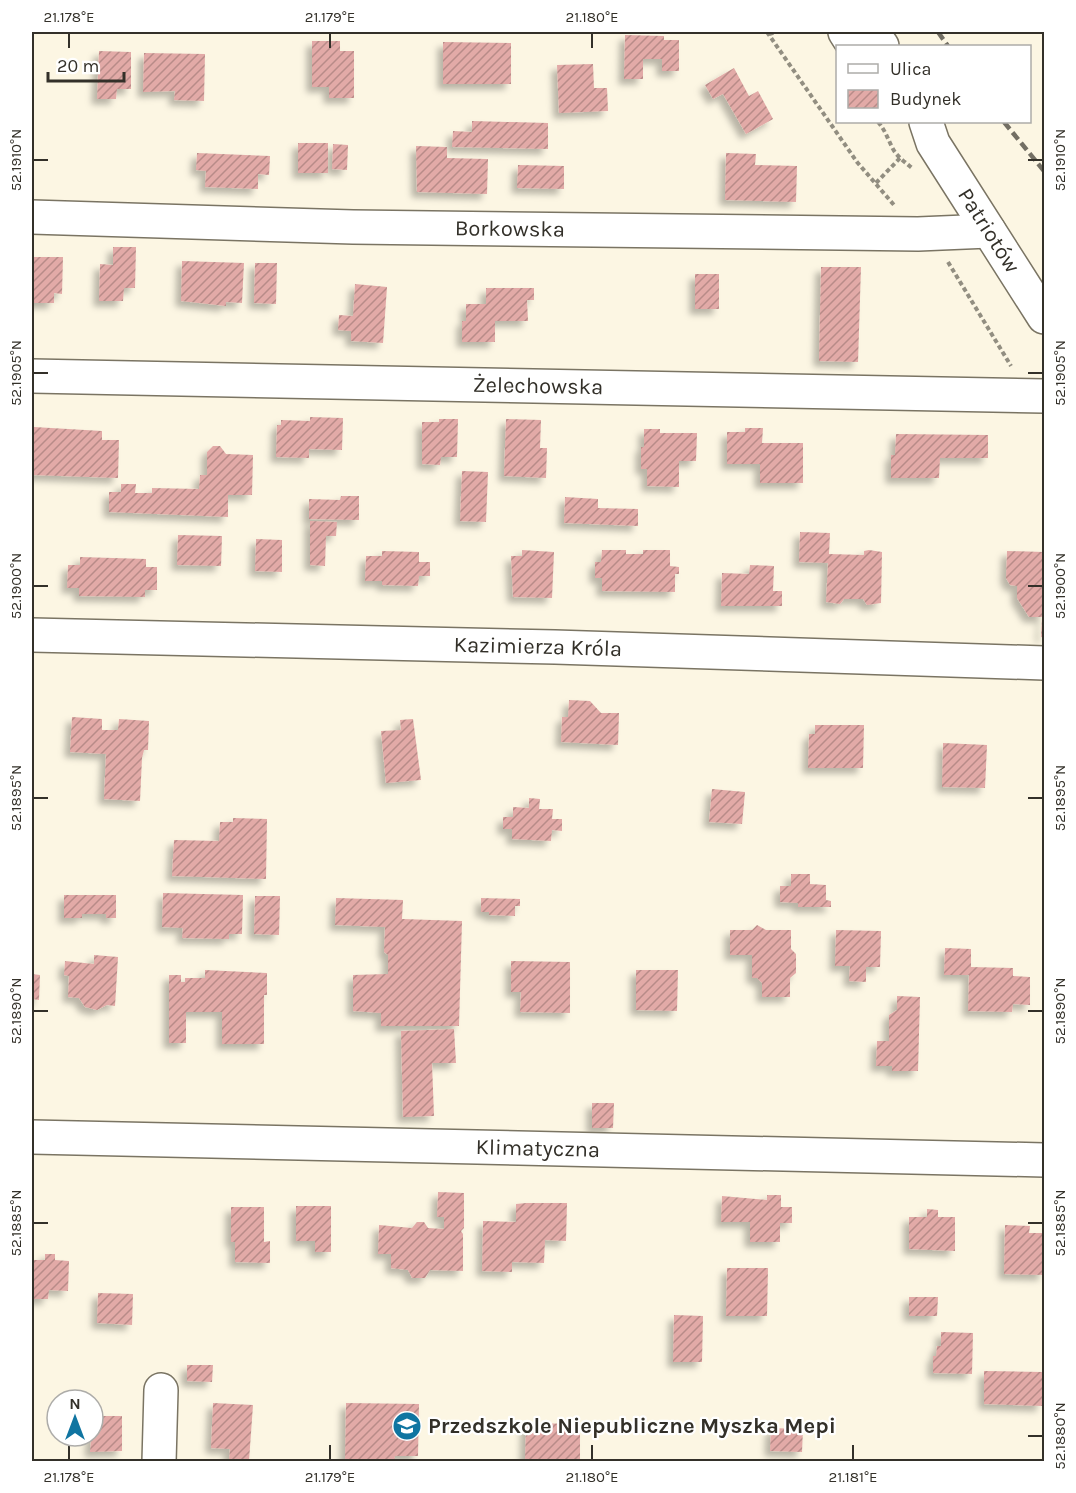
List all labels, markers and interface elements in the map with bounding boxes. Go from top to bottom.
text: 21.178°E [43,8,95,26]
text: 21.179°E [305,8,355,26]
text: 21.180°E [566,8,618,26]
scale bar [48,45,124,83]
legend [836,45,1031,123]
text: 20 m [57,55,99,77]
text: Ulica [890,58,931,80]
text: Budynek [890,88,961,110]
text: 52.1910°N [7,129,25,191]
text: 52.1910°N [1051,129,1069,191]
street label: Patriotów [952,183,1026,278]
street label: Borkowska [455,215,565,243]
text: 52.1905°N [7,340,25,406]
text: 52.1905°N [1051,340,1069,406]
street label: Żelechowska [472,372,603,400]
text: 52.1900°N [7,553,25,619]
text: 52.1900°N [1051,553,1069,619]
street label: Kazimierza Króla [453,632,622,662]
text: 52.1895°N [7,765,25,831]
text: 52.1895°N [1051,765,1069,831]
text: 52.1890°N [7,978,25,1044]
text: 52.1890°N [1051,978,1069,1044]
street label: Klimatyczna [475,1134,600,1163]
text: 52.1885°N [7,1189,25,1257]
text: 52.1885°N [1051,1189,1069,1257]
north arrow [45,1388,105,1448]
text: N [69,1394,81,1413]
text: 52.1880°N [1051,1402,1069,1470]
school or university icon: Przedszkole Niepubliczne Myszka Mepi [391,1410,423,1442]
place label: Przedszkole Niepubliczne Myszka Mepi [428,1413,836,1439]
text: 21.178°E [43,1468,95,1486]
text: 21.179°E [305,1468,355,1486]
text: 21.180°E [566,1468,618,1486]
text: 21.181°E [829,1468,878,1486]

